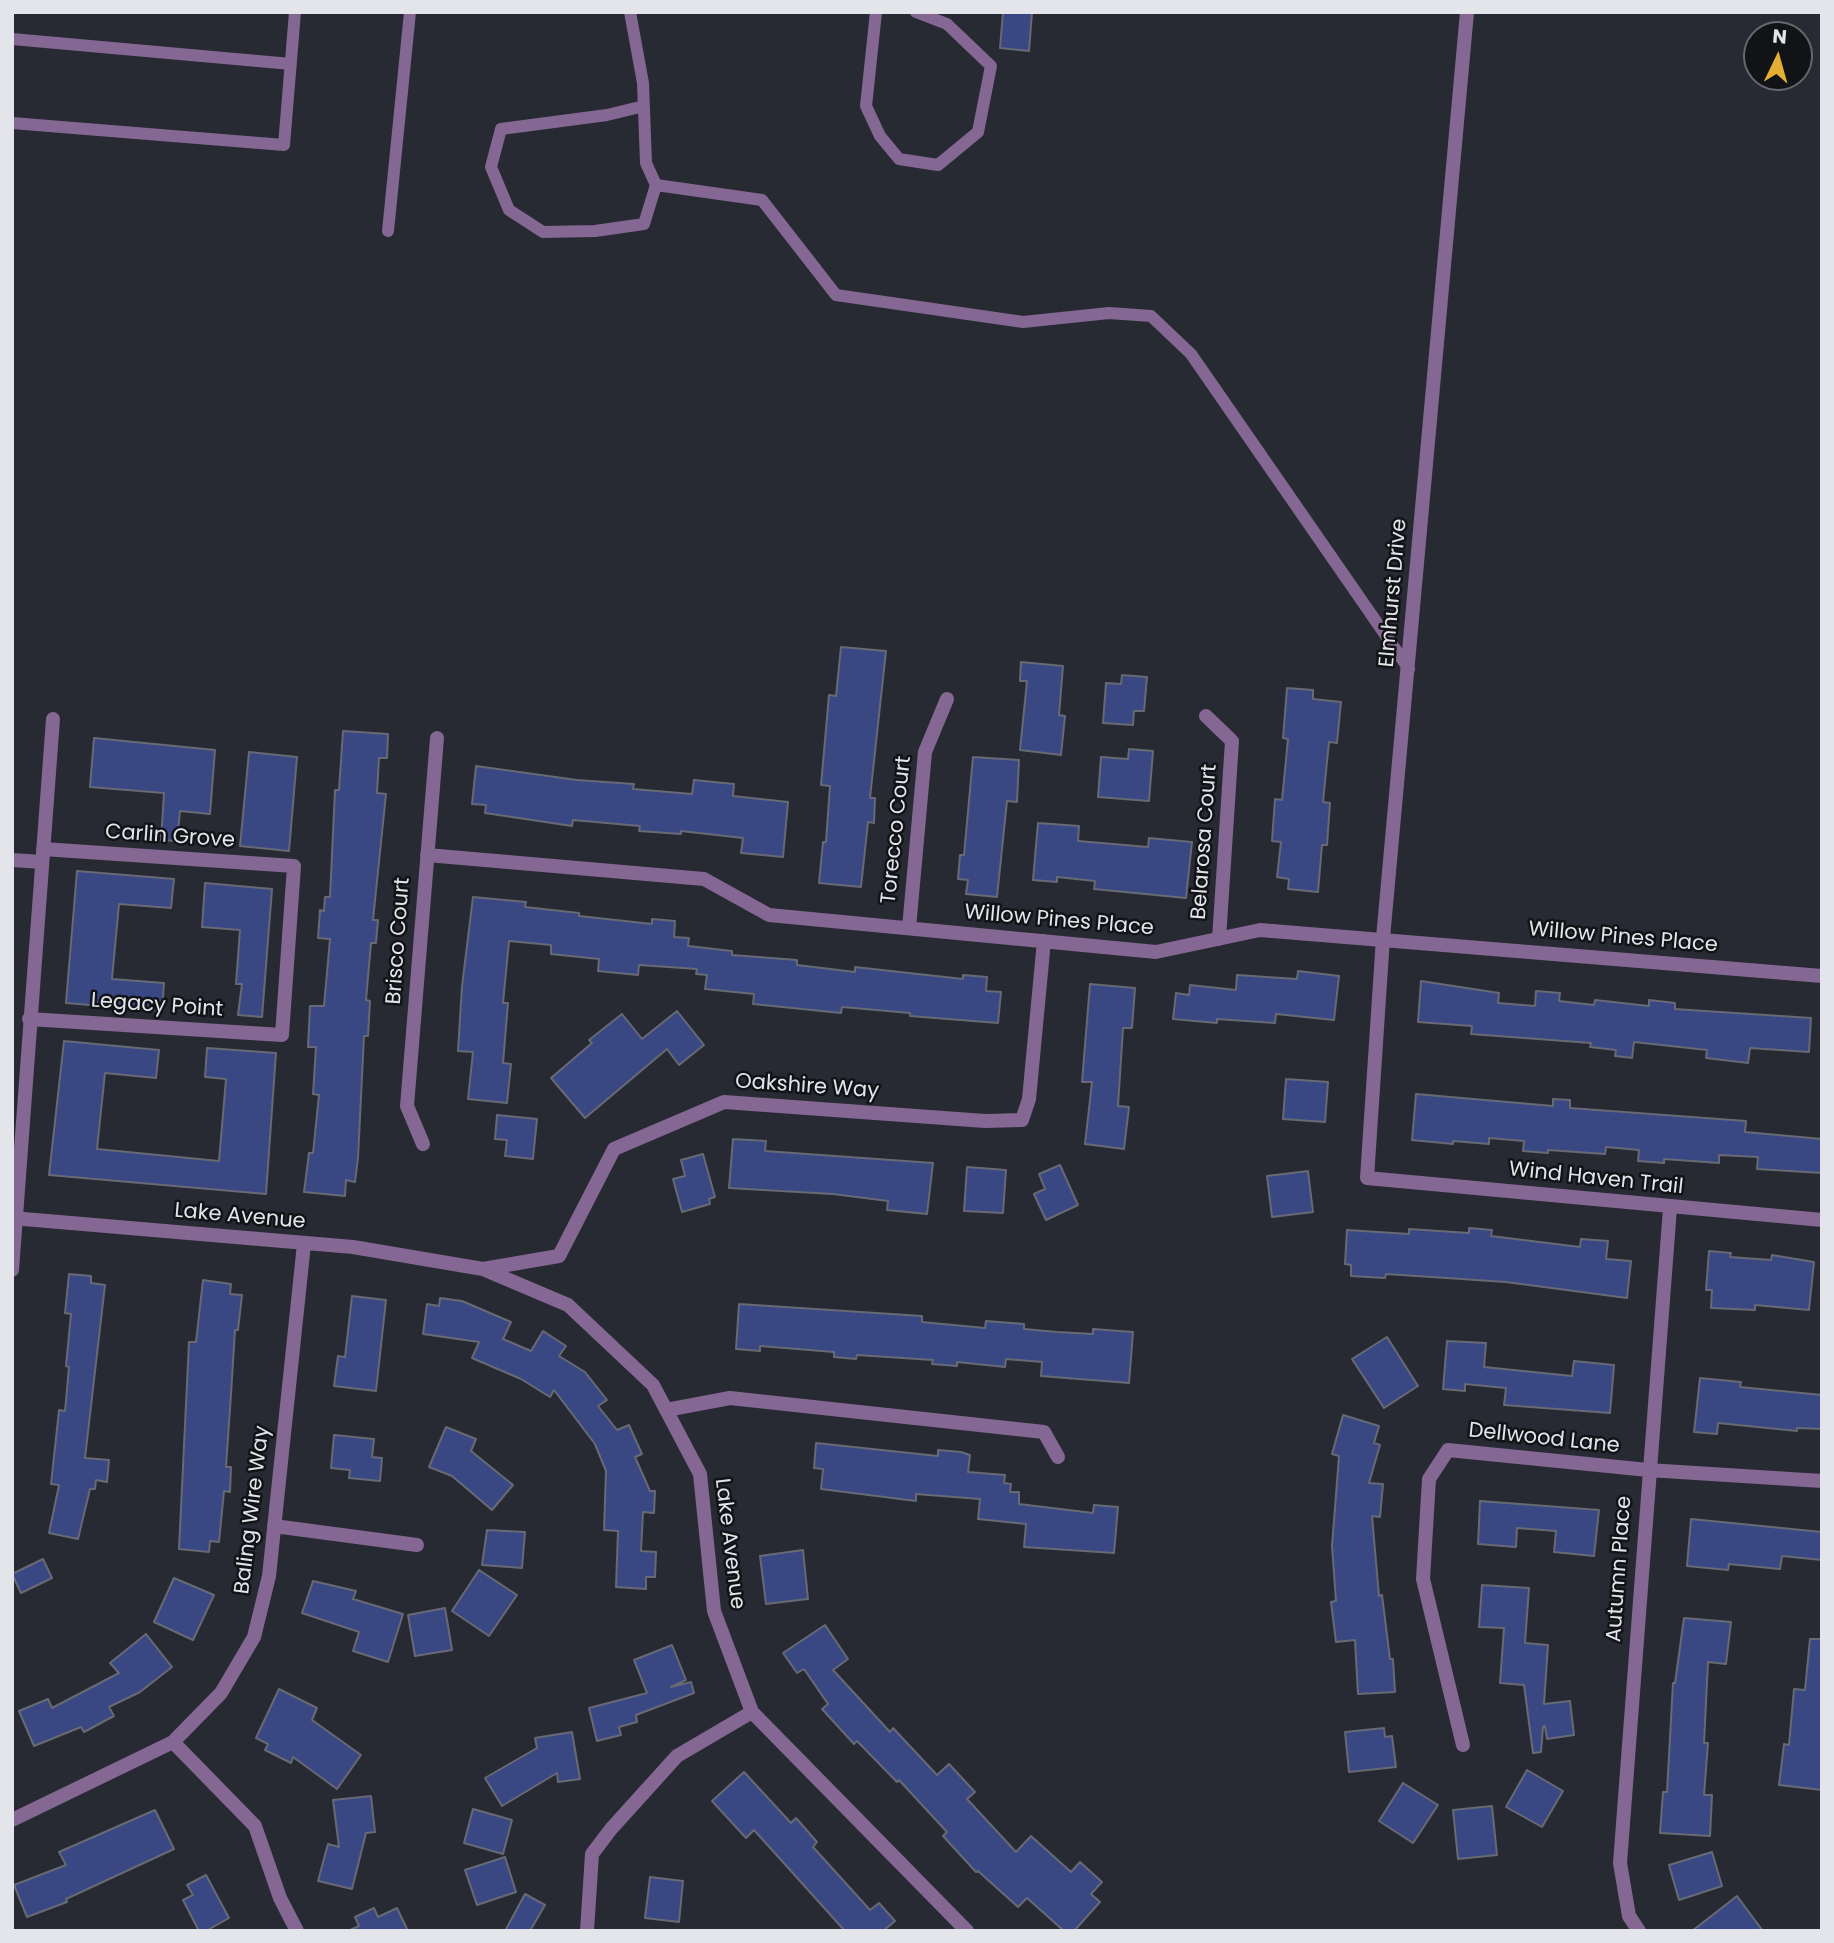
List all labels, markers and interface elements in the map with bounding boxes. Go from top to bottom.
north arrow [1743,21,1813,91]
text: N [1771,23,1788,51]
street label: Elmhurst Drive [1375,518,1413,668]
street label: Torecco Court [877,755,917,905]
street label: Belarosa Court [1187,763,1223,921]
street label: Carlin Grove [104,820,236,854]
street label: Brisco Court [382,877,416,1005]
street label: Willow Pines Place [963,900,1155,942]
street label: Willow Pines Place [1527,917,1719,959]
street label: Legacy Point [90,989,224,1023]
street label: Oakshire Way [734,1069,880,1105]
street label: Wind Haven Trail [1508,1157,1684,1201]
street label: Lake Avenue [173,1199,307,1235]
street label: Dellwood Lane [1467,1419,1621,1459]
street label: Baling Wire Way [230,1424,276,1596]
street label: Lake Avenue [708,1477,750,1611]
street label: Autumn Place [1602,1495,1638,1643]

